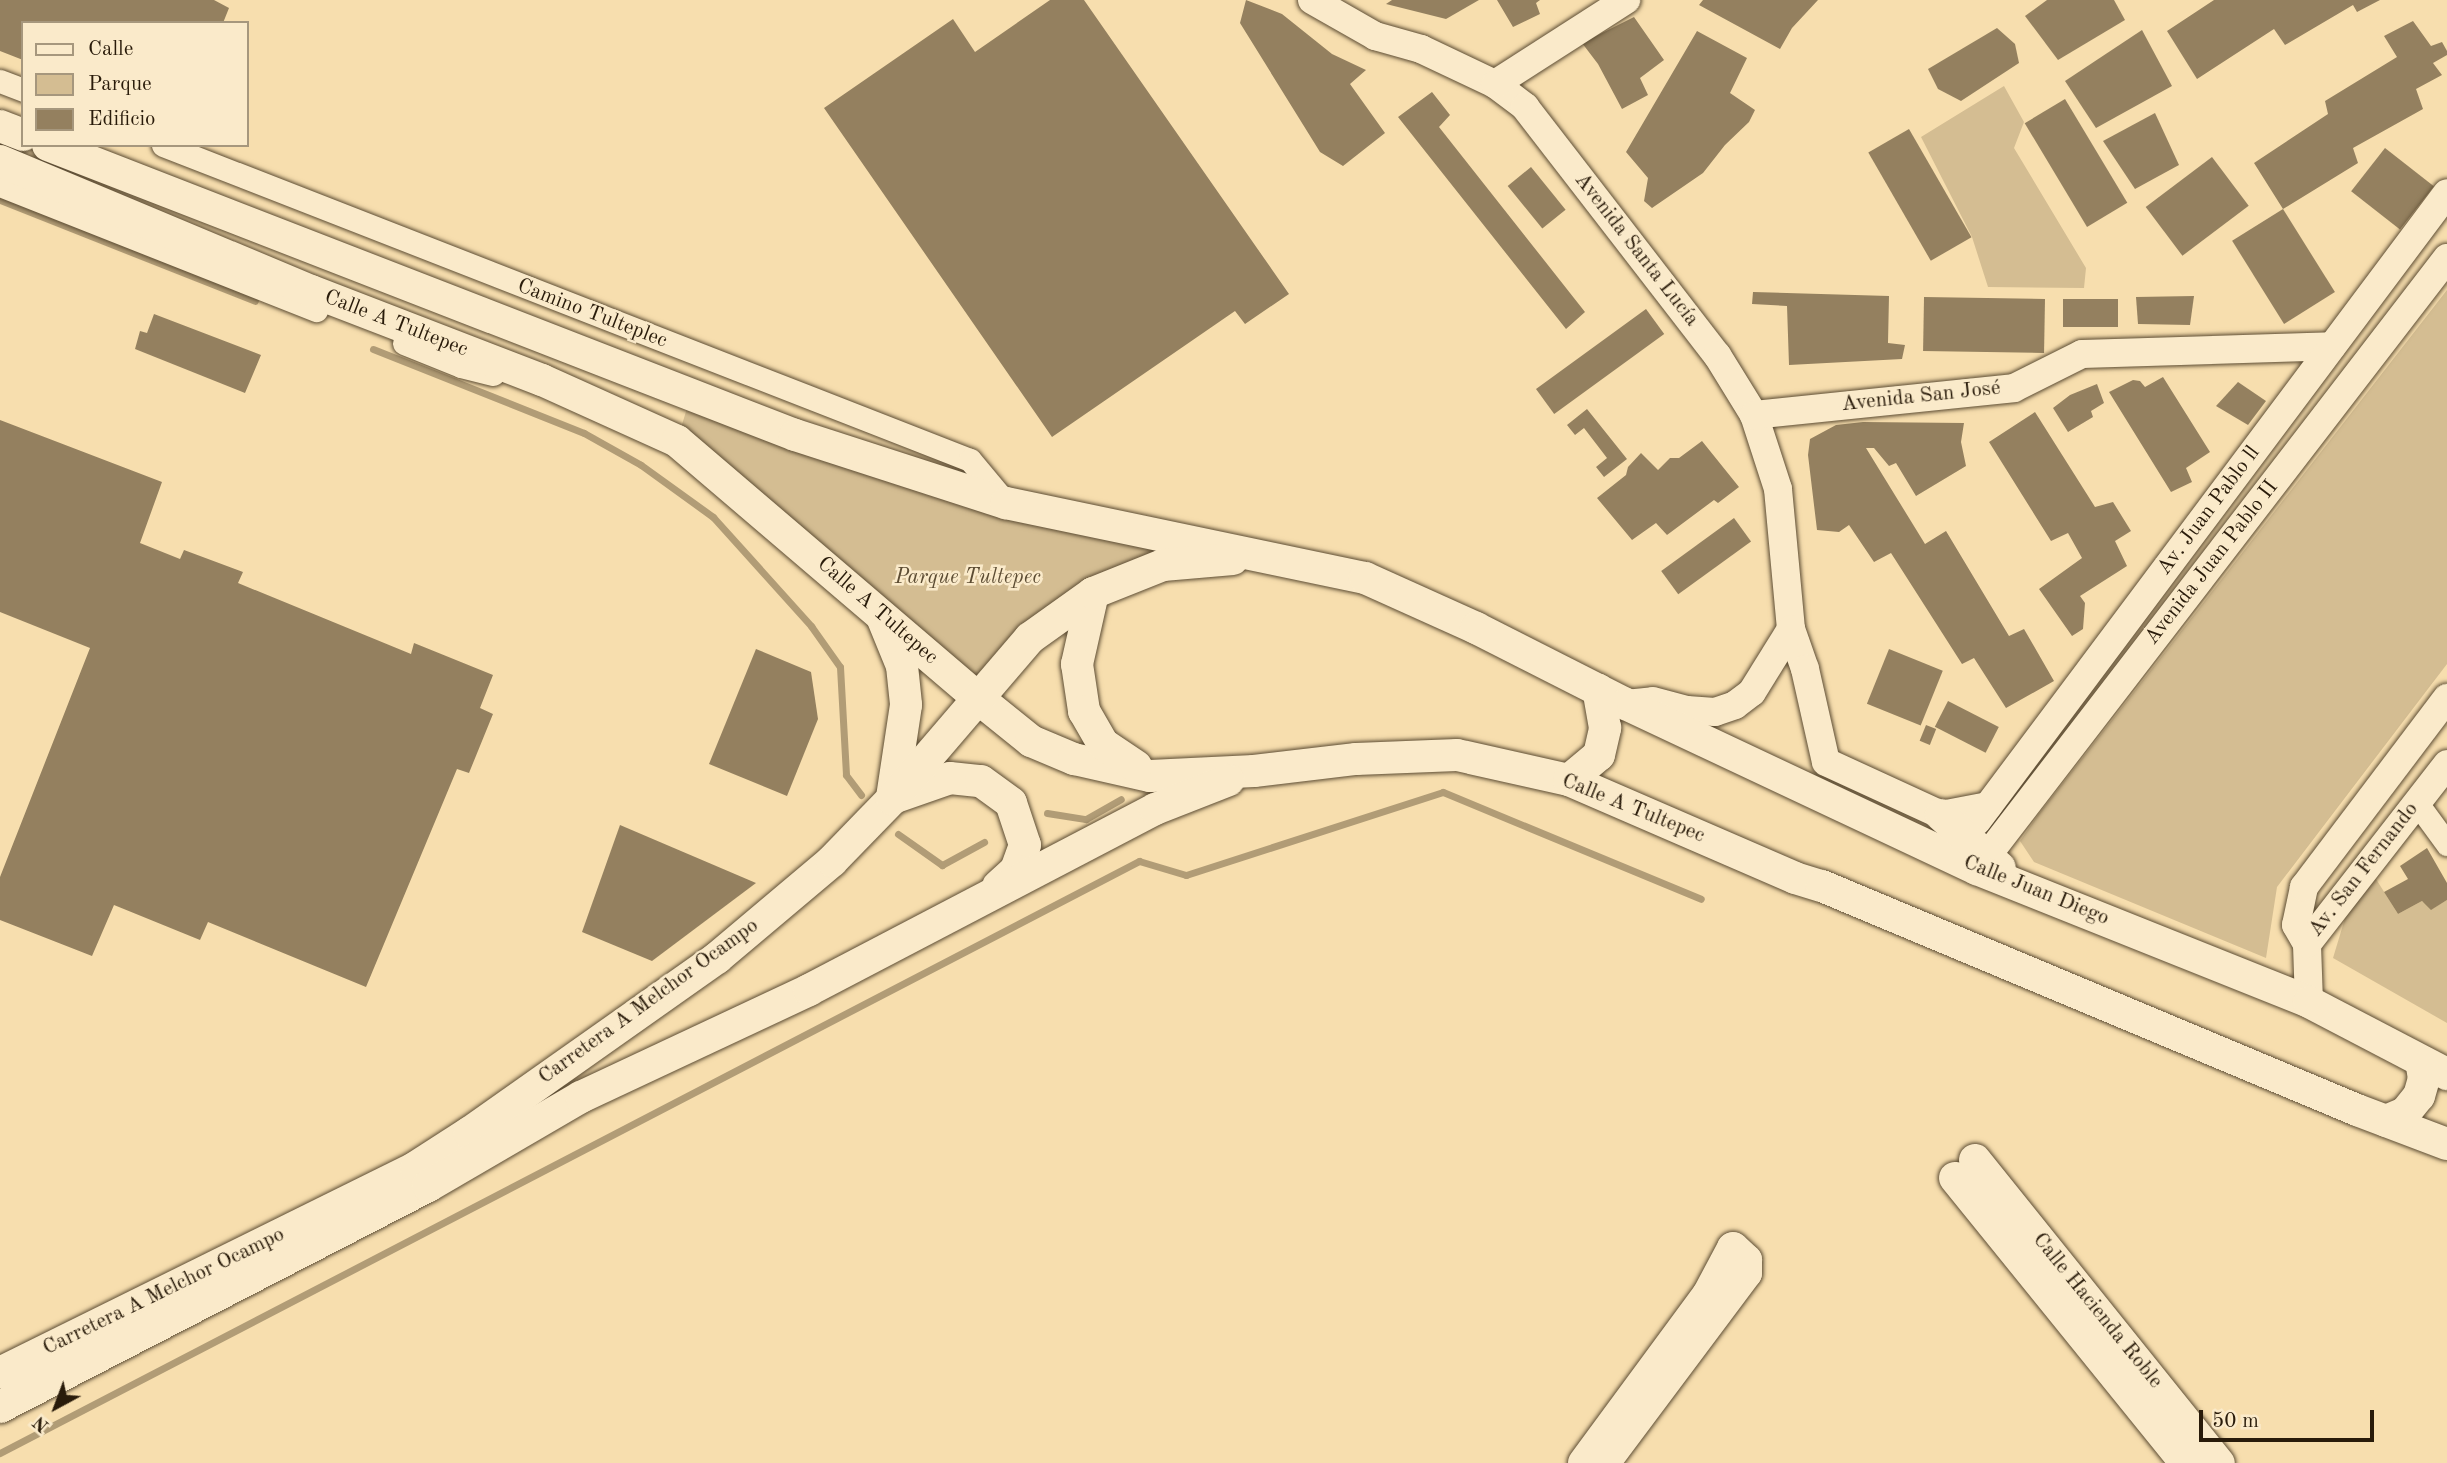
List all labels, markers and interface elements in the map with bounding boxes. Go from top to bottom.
legend [21,21,248,147]
text: Calle [88,39,133,60]
text: Parque [88,74,152,95]
text: Edificio [88,109,156,130]
street label: Avenida Santa Lucía [1568,168,1704,332]
street label: Camino Tulteplec [513,274,671,354]
street label: Calle A Tultepec [321,285,471,363]
street label: Avenida San José [1840,376,2002,418]
street label: Av. Juan Pablo ll [2152,441,2266,581]
street label: Avenida Juan Pablo II [2140,476,2284,650]
street label: Calle A Tultepec [811,552,943,670]
park label: Parque Tultepec [895,565,1041,591]
street label: Calle A Tultepec [1558,769,1708,849]
street label: Av. San Fernando [2304,798,2424,942]
street label: Calle Juan Diego [1959,850,2113,932]
street label: Carretera A Melchor Ocampo [534,914,764,1090]
street label: Carretera A Melchor Ocampo [39,1222,289,1362]
street label: Calle Hacienda Roble [2027,1228,2167,1394]
north arrow [21,1372,91,1442]
scale bar [2202,1396,2377,1440]
text: N [30,1411,54,1435]
text: 50 m [2212,1411,2259,1432]

